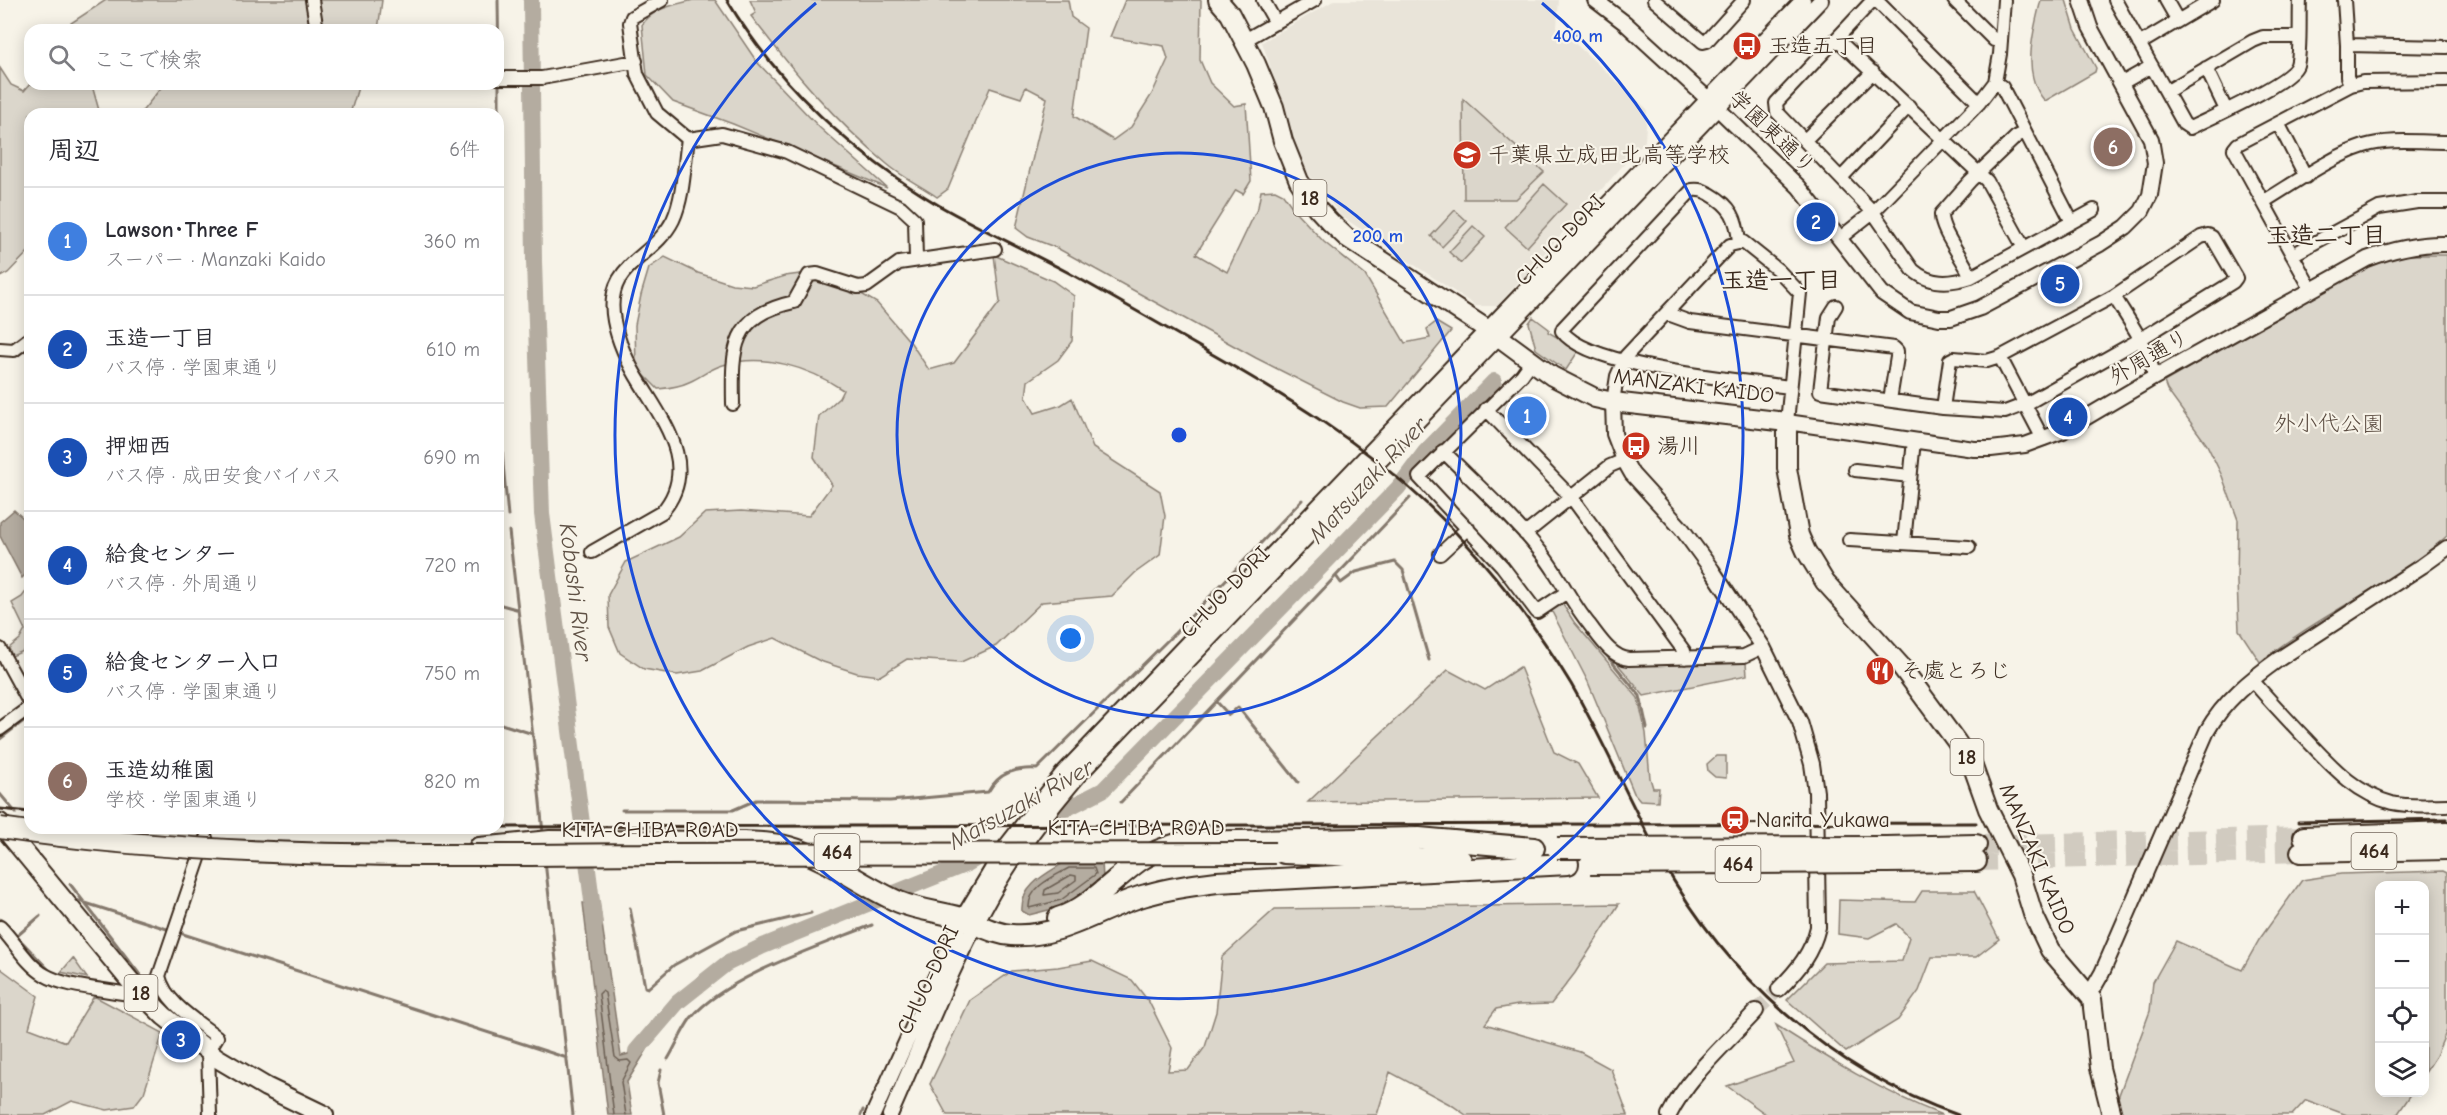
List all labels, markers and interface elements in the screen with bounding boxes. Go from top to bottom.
search box [24,24,504,90]
text: 400 m [1553,26,1603,47]
bus stop icon: 玉造五丁目 [1731,30,1763,62]
place label: 玉造五丁目 [1768,33,1878,59]
icon: search [45,41,78,74]
text: ここで検索 [93,47,203,73]
street label: 学園東通り [1723,84,1821,180]
pin: 6 [2094,124,2132,170]
text: 周辺 [48,136,100,166]
text: 6件 [449,138,480,161]
school or university icon: 千葉県立成田北高等学校 [1451,139,1483,171]
place label: 千葉県立成田北高等学校 [1488,142,1730,168]
road number: 18 [1294,180,1326,216]
street label: CHUO-DORI [1510,189,1610,291]
pin: 2 [1796,200,1836,244]
text: Lawson･Three F [105,217,258,243]
district label: 玉造二丁目 [2266,221,2386,249]
text: 200 m [1353,226,1403,247]
text: 1 [64,230,71,253]
text: 360 m [424,230,480,253]
text: スーパー · Manzaki Kaido [105,248,326,271]
pin: 5 [2040,262,2080,306]
district label: 玉造一丁目 [1721,266,1841,294]
street label: 外周通り [2104,324,2194,390]
text: 玉造一丁目 [105,325,215,351]
text: 2 [63,338,72,361]
text: 610 m [426,338,480,361]
text: バス停 · 学園東通り [105,356,282,379]
street label: MANZAKI KAIDO [1612,363,1776,409]
pin: 1 [1508,394,1546,438]
pin: 4 [2048,394,2088,440]
water label: Matsuzaki River [1302,410,1434,549]
park label: 外小代公園 [2274,411,2384,437]
centre of rings [1169,425,1189,445]
bus stop icon: 湯川 [1620,430,1652,462]
text: 押畑西 [105,433,171,459]
place label: 湯川 [1657,433,1701,459]
text: 3 [63,446,72,469]
text: 690 m [423,446,480,469]
text: バス停 · 成田安食バイパス [105,464,341,487]
water label: Kobashi River [554,521,599,664]
text: 給食センター [105,541,237,567]
street label: CHUO-DORI [1175,541,1275,643]
text: 4 [63,554,72,577]
text: 720 m [425,554,480,577]
text: バス停 · 外周通り [105,572,262,595]
your location [1056,624,1085,653]
text: 給食センター入口 [105,649,281,675]
restaurant icon: そ處とろじ [1864,655,1896,687]
place label: そ處とろじ [1901,658,2011,684]
text: 5 [62,662,73,685]
text: 750 m [424,662,480,685]
text: バス停 · 学園東通り [105,680,282,703]
road number: 18 [1950,739,1984,775]
water label: Matsuzaki River [943,752,1100,856]
text: 玉造幼稚園 [105,757,215,783]
text: 6 [62,770,73,793]
text: 820 m [424,770,480,793]
street label: MANZAKI KAIDO [1994,780,2080,938]
text: 学校 · 学園東通り [105,788,262,811]
station icon: Narita Yukawa [1719,804,1751,836]
place label: Narita Yukawa [1756,807,1890,833]
street label: KITA-CHIBA ROAD [1047,815,1225,841]
street label: KITA-CHIBA ROAD [561,817,739,843]
road number: 464 [2352,833,2396,869]
road number: 464 [814,834,860,870]
road number: 464 [1716,846,1760,882]
map controls [2375,881,2429,1097]
button: + [2375,881,2429,935]
street label: CHUO-DORI [891,921,965,1039]
button: − [2375,935,2429,989]
road number: 18 [124,975,158,1011]
button: locate [2375,989,2429,1043]
pin: 3 [162,1018,201,1062]
button: layers [2375,1043,2429,1097]

